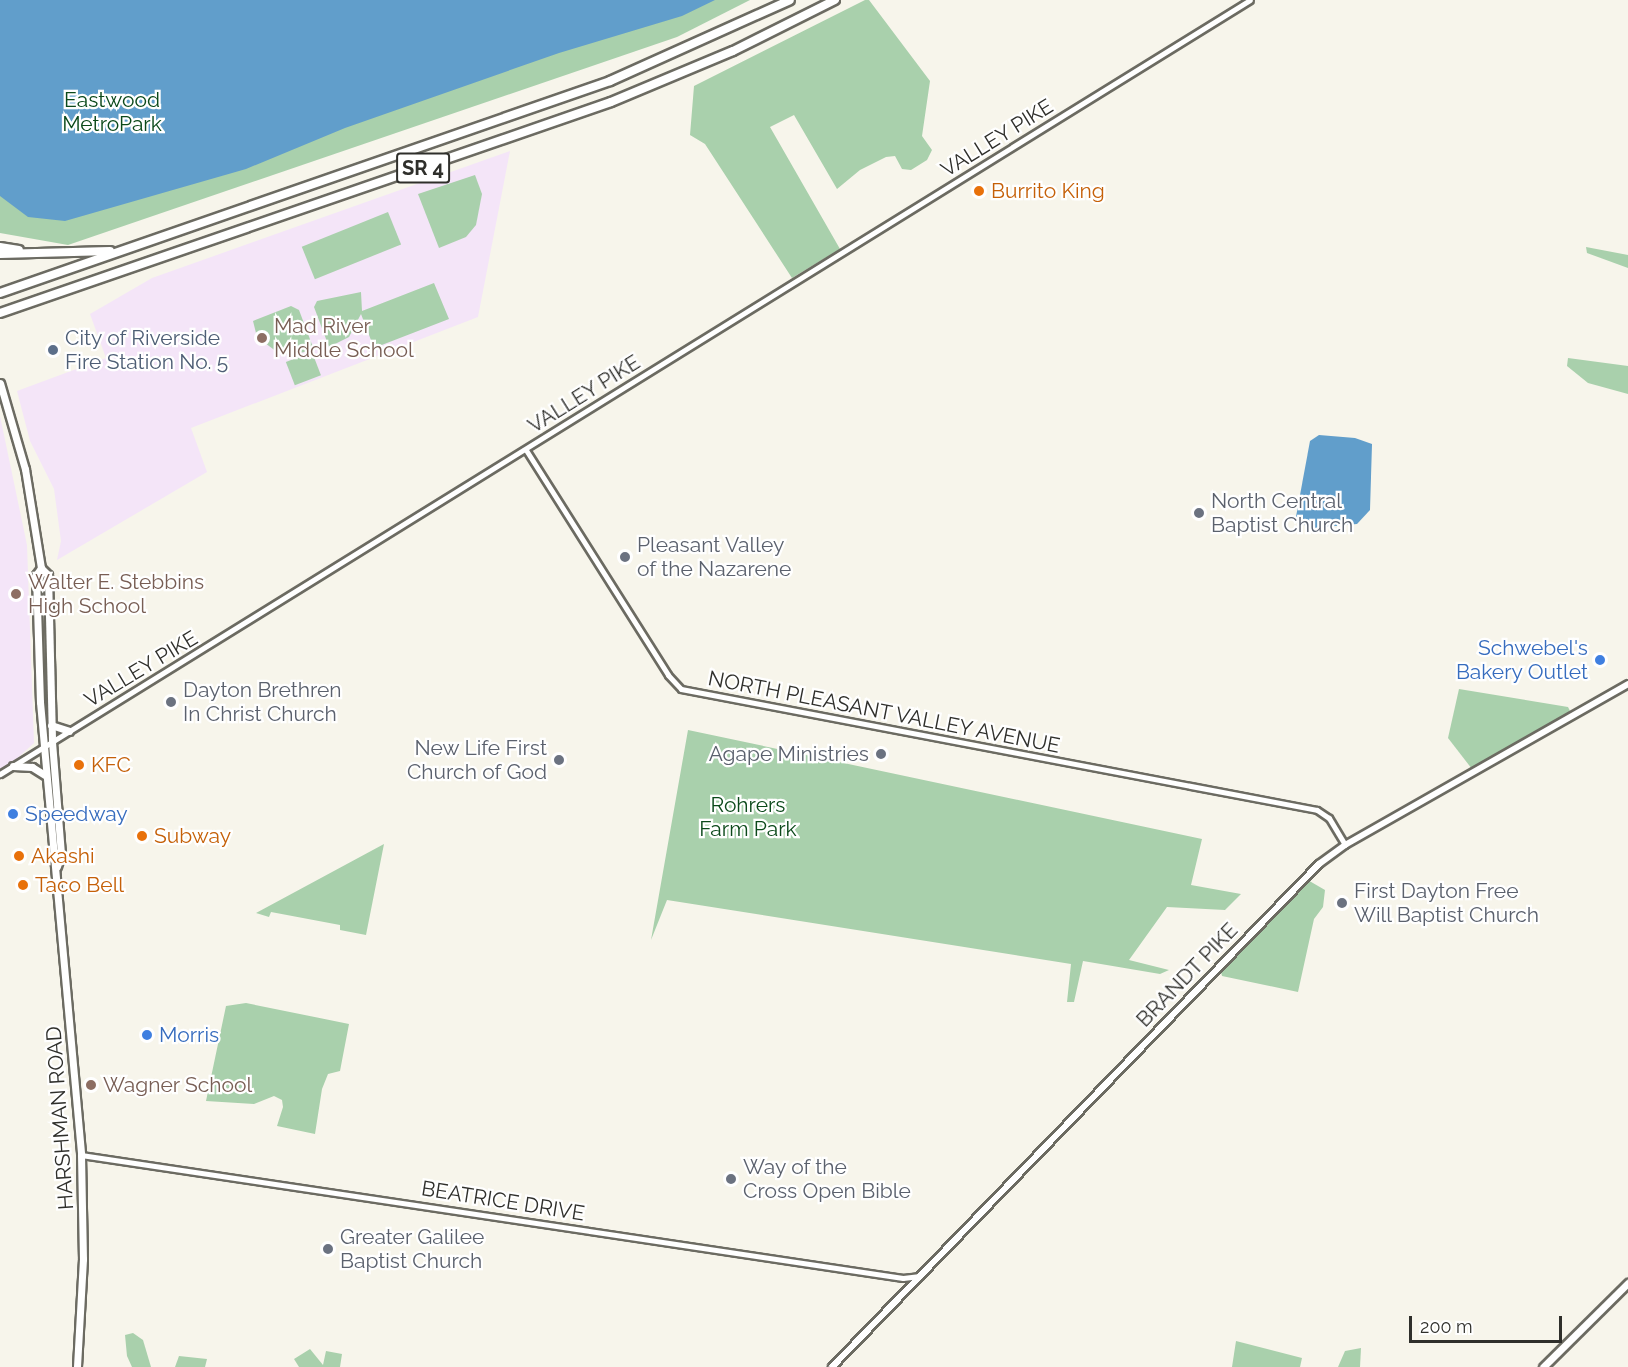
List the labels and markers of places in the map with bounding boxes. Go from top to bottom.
place label: Burrito King [991,178,1105,204]
marker: Burrito King [972,184,986,198]
place label: Mad River Middle School [274,313,414,363]
place label: City of Riverside Fire Station No. 5 [65,325,228,375]
marker: Mad River Middle School [255,331,269,345]
marker: City of Riverside Fire Station No. 5 [46,343,60,357]
place label: North Central Baptist Church [1211,488,1353,538]
marker: North Central Baptist Church [1192,506,1206,520]
place label: Pleasant Valley of the Nazarene [637,532,792,582]
marker: Pleasant Valley of the Nazarene [618,550,632,564]
place label: Walter E. Stebbins High School [28,569,205,619]
marker: Walter E. Stebbins High School [9,587,23,601]
place label: Schwebel's Bakery Outlet [1455,635,1588,685]
marker: Schwebel's Bakery Outlet [1593,653,1607,667]
place label: Dayton Brethren In Christ Church [183,677,342,727]
marker: Dayton Brethren In Christ Church [164,695,178,709]
place label: New Life First Church of God [407,735,547,785]
place label: Agape Ministries [709,741,869,767]
marker: Agape Ministries [874,747,888,761]
place label: KFC [91,752,131,778]
marker: New Life First Church of God [552,753,566,767]
marker: KFC [72,758,86,772]
place label: Speedway [25,801,128,827]
marker: Speedway [6,807,20,821]
place label: Subway [154,823,231,849]
marker: Subway [135,829,149,843]
place label: Akashi [31,843,95,869]
marker: Akashi [12,849,26,863]
place label: Taco Bell [35,872,124,898]
marker: Taco Bell [16,878,30,892]
place label: First Dayton Free Will Baptist Church [1354,878,1540,928]
marker: First Dayton Free Will Baptist Church [1335,896,1349,910]
place label: Morris [159,1022,219,1048]
marker: Morris [140,1028,154,1042]
place label: Wagner School [103,1072,253,1098]
marker: Wagner School [84,1078,98,1092]
place label: Way of the Cross Open Bible [743,1154,911,1204]
marker: Way of the Cross Open Bible [724,1172,738,1186]
place label: Greater Galilee Baptist Church [340,1224,485,1274]
marker: Greater Galilee Baptist Church [321,1242,335,1256]

